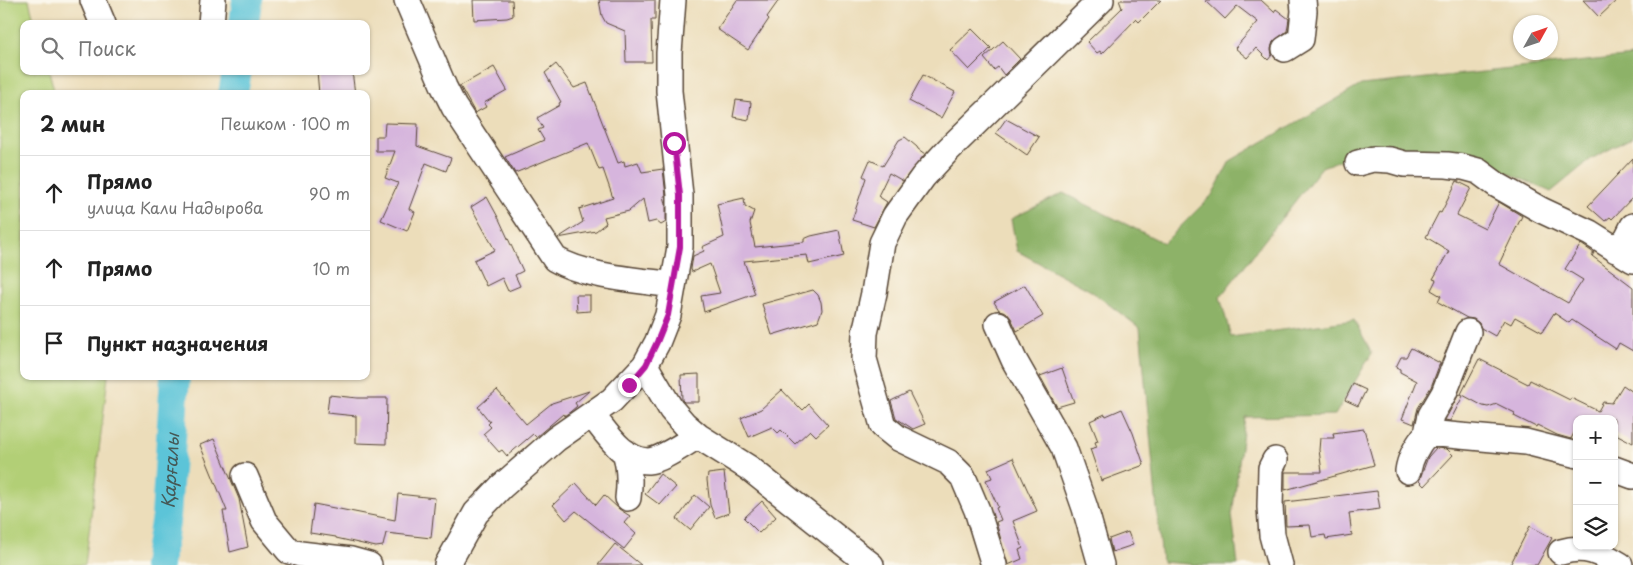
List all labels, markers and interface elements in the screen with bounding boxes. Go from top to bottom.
north arrow [1513,15,1558,60]
search box [20,20,370,75]
icon: search [38,34,66,62]
text: Поиск [78,34,136,62]
text: 2 мин [40,107,105,139]
text: Пешком · 100 m [220,111,350,135]
route start [663,132,686,155]
text: Прямо [87,167,152,195]
icon: ahead [40,179,68,207]
text: 90 m [309,181,350,205]
text: улица Кали Надырова [87,195,263,219]
icon: ahead [40,254,68,282]
text: Прямо [87,254,152,282]
text: 10 m [313,256,350,280]
icon: arrive [40,329,68,357]
text: Пункт назначения [87,329,268,357]
route end [618,374,641,397]
map controls [1573,415,1618,550]
button: + [1573,415,1618,460]
water label: Қарғалы [153,431,185,509]
button: − [1573,460,1618,505]
button: layers [1573,505,1618,550]

